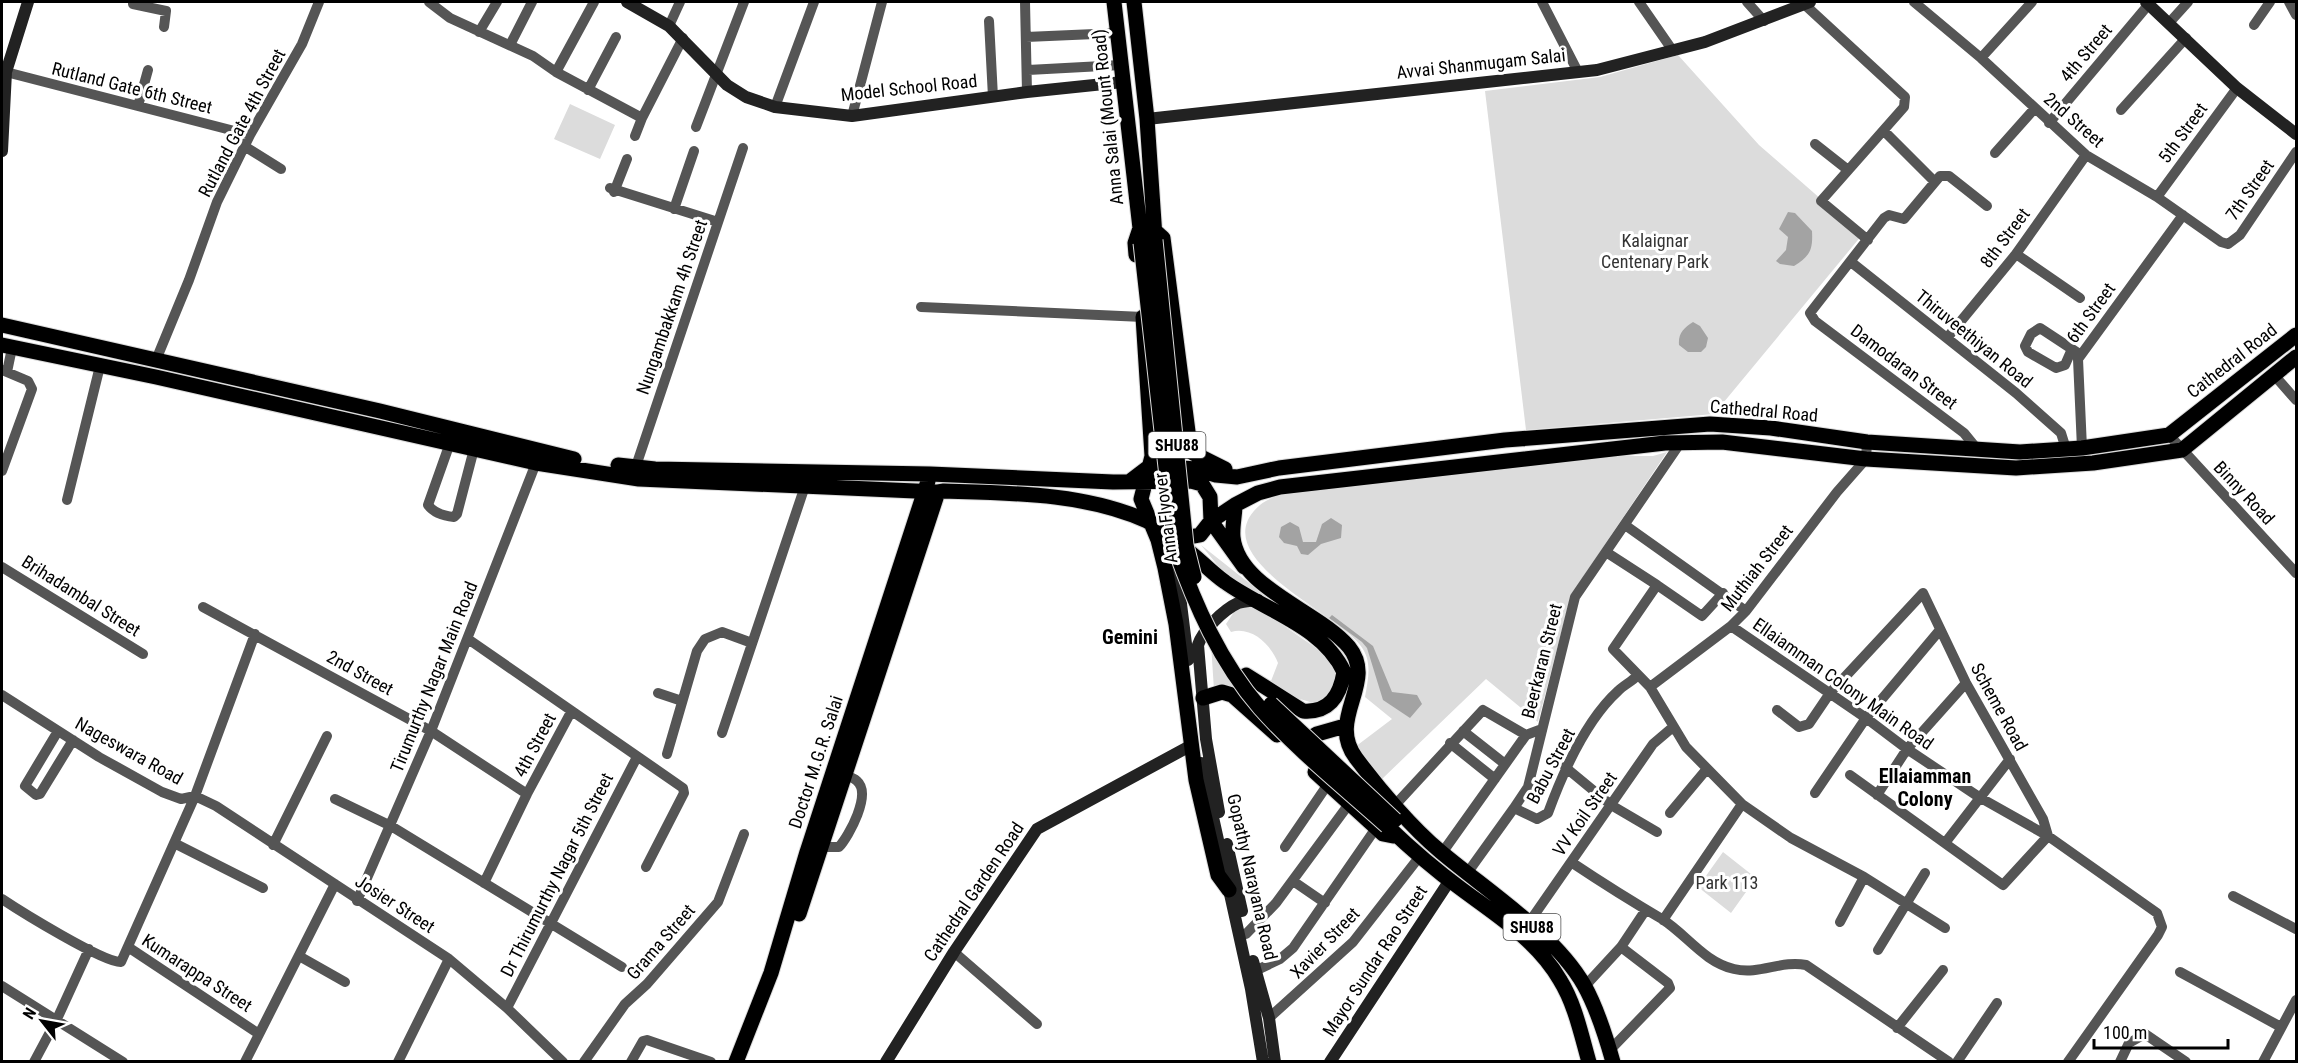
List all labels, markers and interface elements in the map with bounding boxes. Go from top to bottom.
street label: 4th Street [2055,19,2116,86]
street label: Anna Salai (Mount Road) [1088,28,1128,206]
street label: Avvai Shanmugam Salai [1395,44,1566,83]
street label: Rutland Gate 4th Street [194,45,289,200]
street label: Rutland Gate 6th Street [50,57,214,118]
street label: Model School Road [840,70,978,105]
street label: 2nd Street [2040,88,2109,151]
street label: 5th Street [2154,99,2211,167]
street label: 7th Street [2221,155,2278,224]
street label: 8th Street [1975,204,2034,272]
street label: Nungambakkam 4h Street [632,217,711,397]
park label: Kalaignar Centenary Park [1601,230,1709,272]
street label: 6th Street [2062,279,2119,347]
street label: Thiruveethiyan Road [1912,285,2037,392]
street label: Cathedral Road [2183,319,2281,402]
street label: Damodaran Street [1847,320,1962,413]
street label: Cathedral Road [1709,395,1819,426]
road number: SHU88 [1148,432,1206,458]
street label: Binny Road [2210,457,2279,529]
street label: Anna Flyover [1149,471,1181,565]
street label: Muthiah Street [1716,520,1797,615]
street label: Brihadambal Street [18,551,144,640]
street label: Tirumurthy Nagar Main Road [386,578,481,775]
street label: Beerkaran Street [1517,601,1566,721]
street label: Ellaiamman Colony Main Road [1749,613,1937,754]
district label: Gemini [1102,625,1158,649]
street label: 2nd Street [323,646,397,699]
street label: Scheme Road [1967,659,2032,754]
street label: Doctor M.G.R. Salai [784,693,847,831]
street label: 4th Street [509,709,560,780]
street label: Nageswara Road [72,712,187,789]
street label: Babu Street [1522,724,1579,807]
district label: Ellaiamman Colony [1879,764,1971,811]
street label: VV Koil Street [1548,768,1621,860]
street label: Dr Thirumurthy Nagar 5th Street [496,769,617,980]
street label: Gopathy Narayana Road [1223,792,1282,962]
street label: Cathedral Garden Road [919,818,1028,965]
street label: Josier Street [352,870,439,937]
park label: Park 113 [1696,872,1758,893]
street label: Mayor Sundar Rao Street [1318,881,1431,1040]
street label: Grama Street [622,900,699,984]
street label: Xavier Street [1286,903,1364,982]
road number: SHU88 [1504,914,1561,940]
street label: Kumarappa Street [138,929,256,1016]
north arrow [12,991,72,1051]
text: N [19,1004,40,1023]
scale bar [2094,1012,2228,1050]
text: 100 m [2103,1022,2147,1043]

